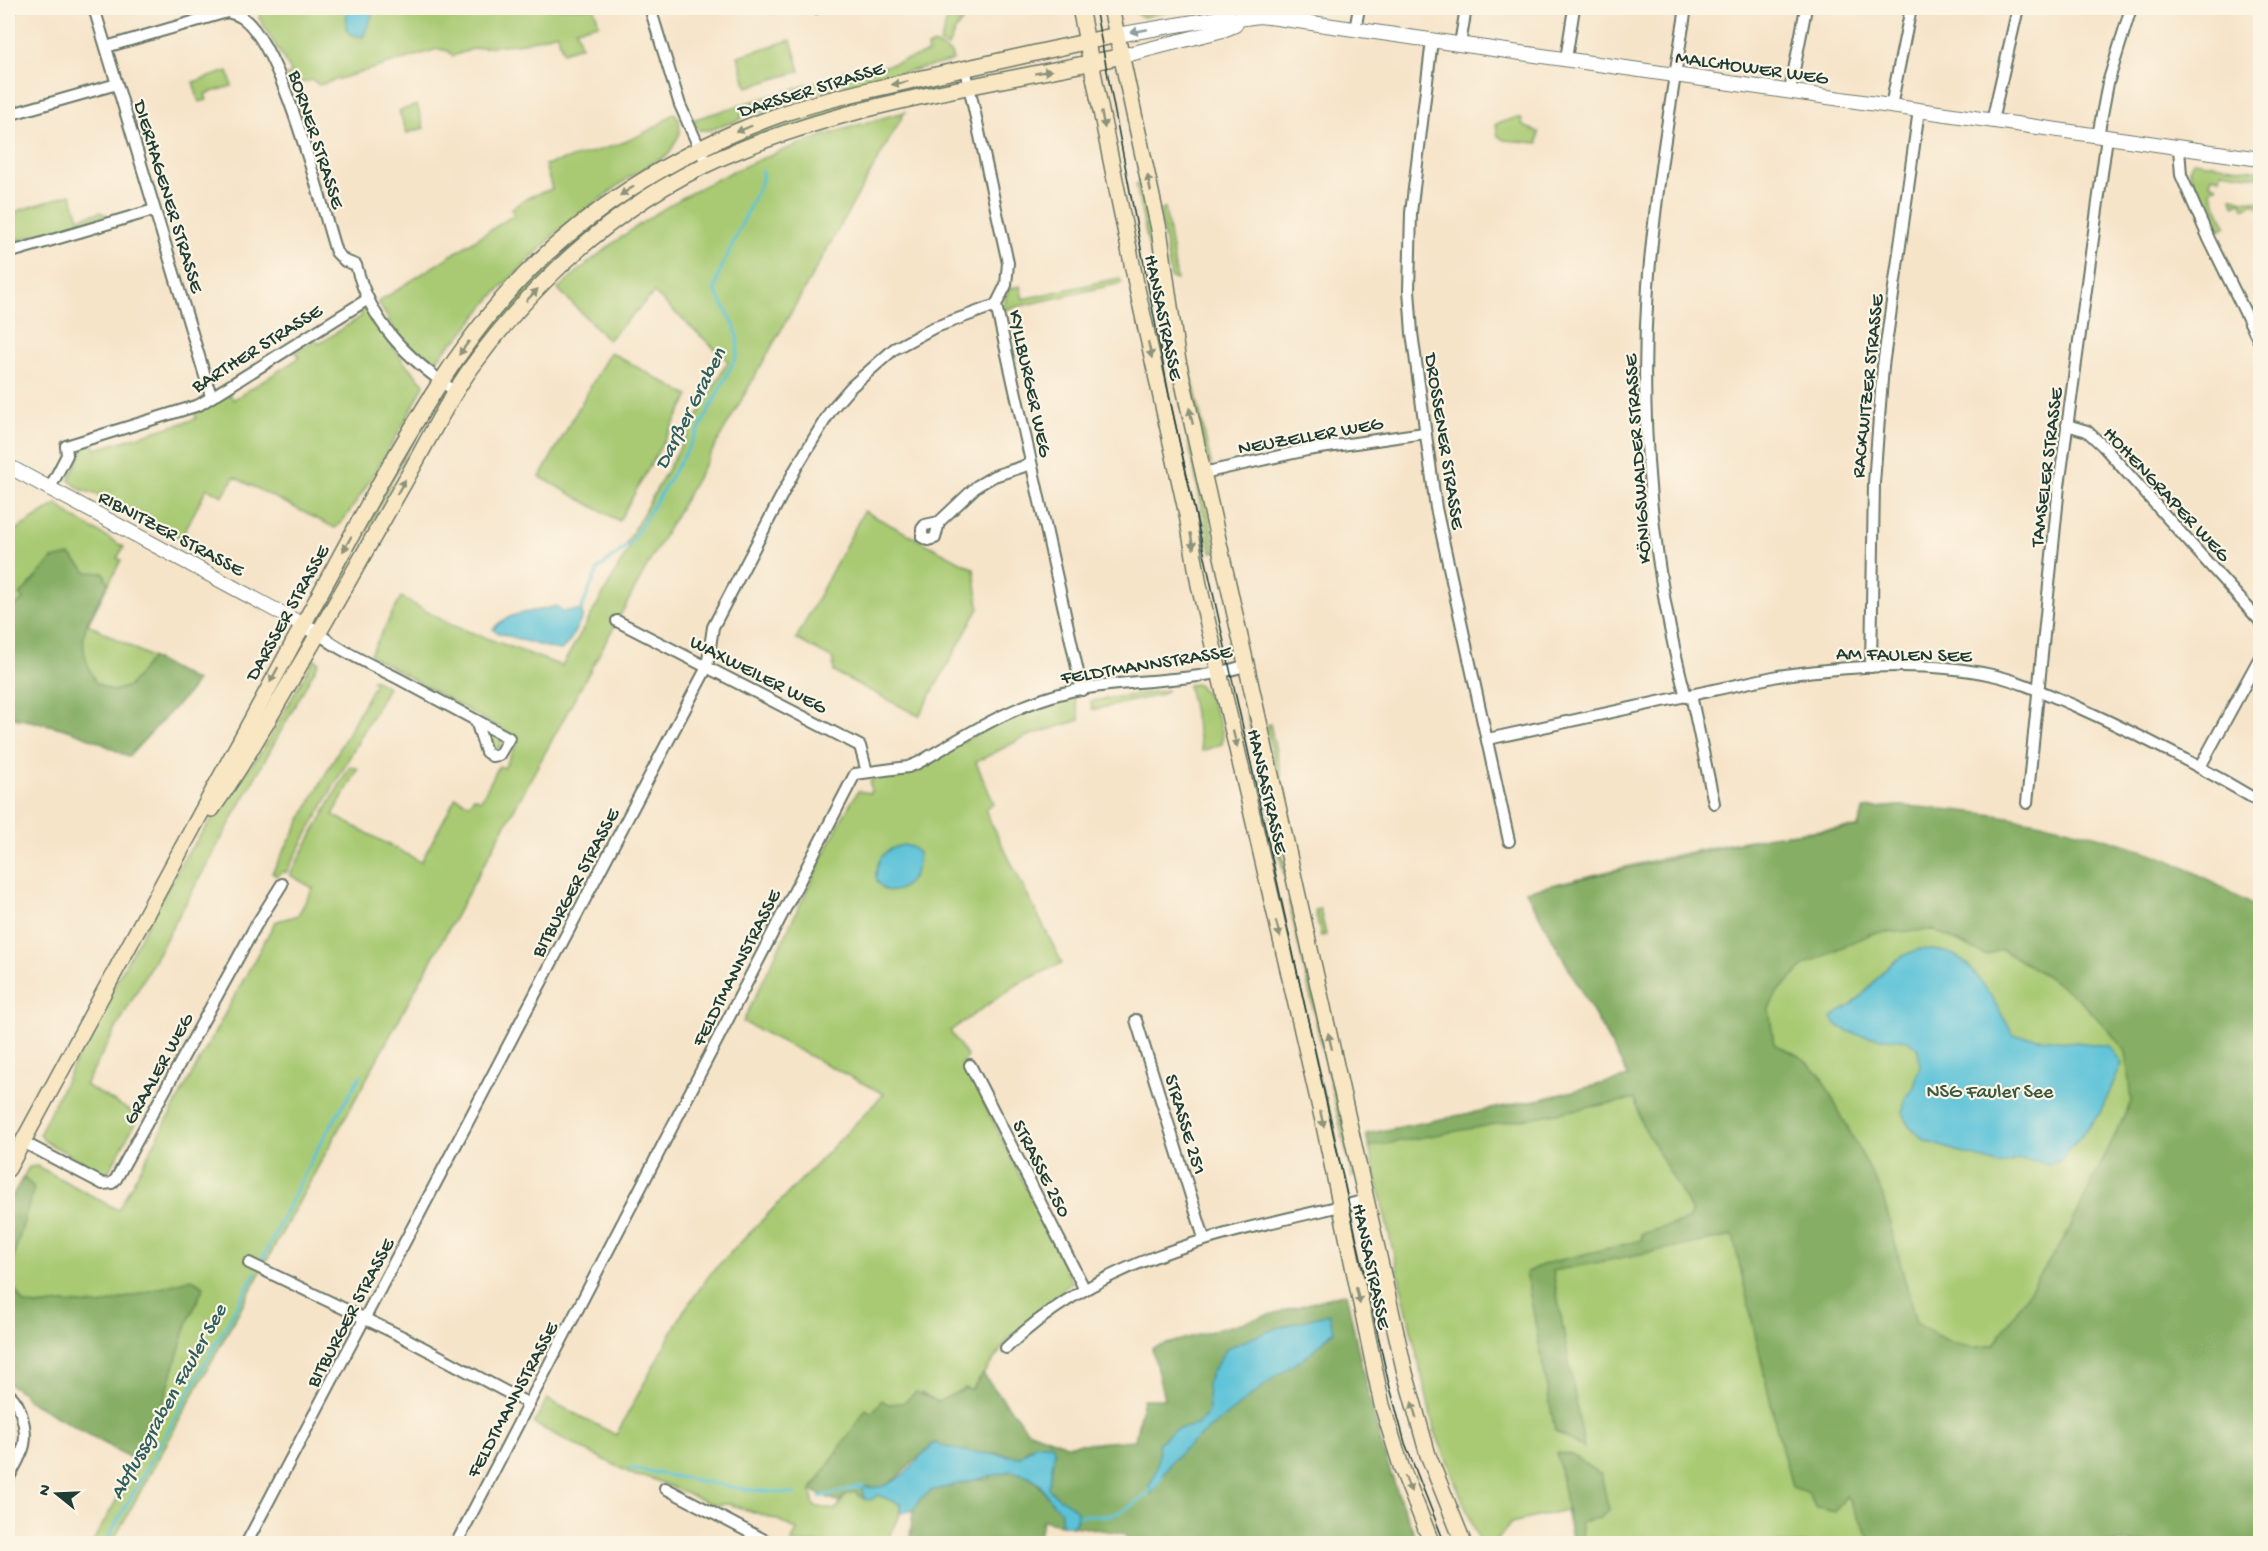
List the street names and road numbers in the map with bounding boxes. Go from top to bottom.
street label: MALCHOWER WEG [1674,47,1831,92]
street label: DARSSER STRASSE [734,58,889,125]
street label: BORNER STRASSE [281,67,348,213]
street label: DIERHAGENER STRASSE [126,96,207,298]
street label: HANSASTRASSE [1137,253,1186,384]
street label: RACKWITZER STRASSE [1848,292,1891,479]
street label: BARTHER STRASSE [187,300,329,400]
street label: KYLLBURGER WEG [1002,308,1056,461]
street label: DROSSENER STRASSE [1417,350,1468,533]
street label: KÖNIGSWALDER STRASSE [1621,352,1658,564]
street label: TAMSELER STRASSE [2027,385,2070,549]
street label: NEUZELLER WEG [1236,413,1386,462]
street label: HOHENGRAPER WEG [2097,423,2235,569]
street label: RIBNITZER STRASSE [93,487,249,584]
street label: DARSSER STRASSE [241,540,337,687]
street label: WAXWEILER WEG [685,632,831,721]
street label: FELDTMANNSTRASSE [1058,641,1235,691]
street label: AM FAULEN SEE [1836,644,1974,669]
street label: HANSASTRASSE [1240,727,1291,858]
street label: BITBURGER STRASSE [528,804,627,963]
street label: FELDTMANNSTRASSE [688,885,788,1052]
street label: GRAALER WEG [120,1009,201,1129]
street label: STRASSE 251 [1158,1072,1210,1178]
street label: STRASSE 250 [1005,1117,1074,1222]
street label: HANSASTRASSE [1345,1202,1394,1333]
street label: BITBURGER STRASSE [303,1234,402,1393]
street label: FELDTMANNSTRASSE [463,1318,566,1483]

